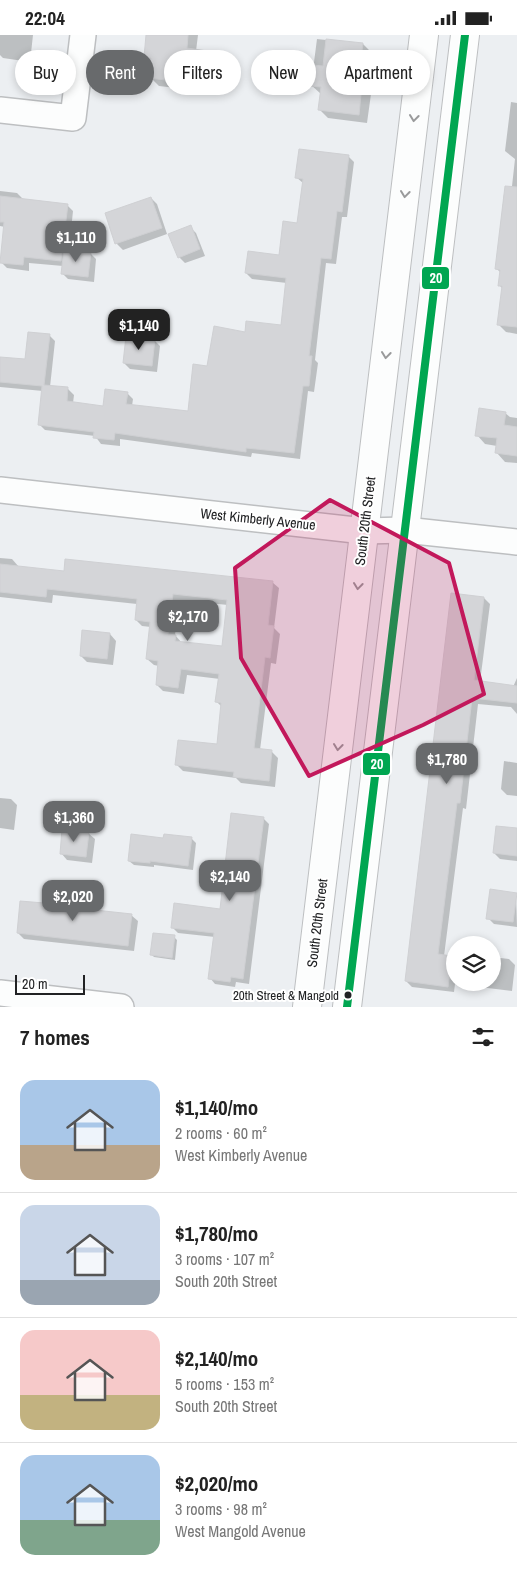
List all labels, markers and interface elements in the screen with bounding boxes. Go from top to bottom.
text: 22:04 [25,5,65,31]
chip: Buy [15,50,76,95]
chip: Rent [86,50,154,95]
chip: Filters [164,50,241,95]
chip: New [251,50,316,95]
chip: Apartment [326,50,430,95]
one-way arrow [409,114,420,122]
one-way arrow [400,190,411,198]
pin: $1,110 [35,221,117,263]
text: $1,110 [56,226,96,248]
line badge: 20 [421,266,450,290]
text: 20 [430,269,442,287]
pin: $1,140 [98,309,180,351]
text: $1,140 [119,314,159,336]
one-way arrow [381,351,392,359]
street label: South 20th Street [351,476,379,566]
street label: West Kimberly Avenue [200,504,316,534]
one-way arrow [353,582,364,590]
pin: $2,170 [147,599,229,642]
text: $2,170 [168,605,208,627]
pin: $1,780 [406,743,488,785]
one-way arrow [333,744,344,752]
text: $1,780 [427,748,467,770]
line badge: 20 [362,752,391,776]
text: 20 [371,755,383,773]
pin: $1,360 [33,801,115,843]
text: $1,360 [54,806,94,828]
pin: $2,140 [189,859,271,902]
text: $2,140 [210,865,250,887]
street label: South 20th Street [303,878,331,968]
pin: $2,020 [32,879,114,922]
text: $2,020 [53,885,93,907]
map controls [446,936,501,991]
button: layers [446,936,501,991]
scale bar [15,972,85,995]
text: 20 m [22,975,48,993]
place label: 20th Street & Mangold [233,987,339,1004]
marker: 20th Street & Mangold [343,990,353,1000]
text: 7 homes [20,1023,90,1052]
icon: filters [469,1023,497,1051]
text: $1,140/mo [175,1093,258,1122]
icon: home [60,1100,120,1160]
text: 2 rooms · 60 m² [175,1122,267,1144]
text: West Kimberly Avenue [175,1144,307,1166]
text: $1,780/mo [175,1219,258,1248]
icon: home [60,1225,120,1285]
text: 3 rooms · 107 m² [175,1248,274,1270]
text: South 20th Street [175,1270,277,1292]
text: $2,140/mo [175,1344,258,1373]
icon: home [60,1350,120,1410]
text: 5 rooms · 153 m² [175,1373,274,1395]
text: South 20th Street [175,1395,277,1417]
text: $2,020/mo [175,1469,258,1498]
icon: home [60,1475,120,1535]
text: 3 rooms · 98 m² [175,1498,267,1520]
text: West Mangold Avenue [175,1520,306,1542]

